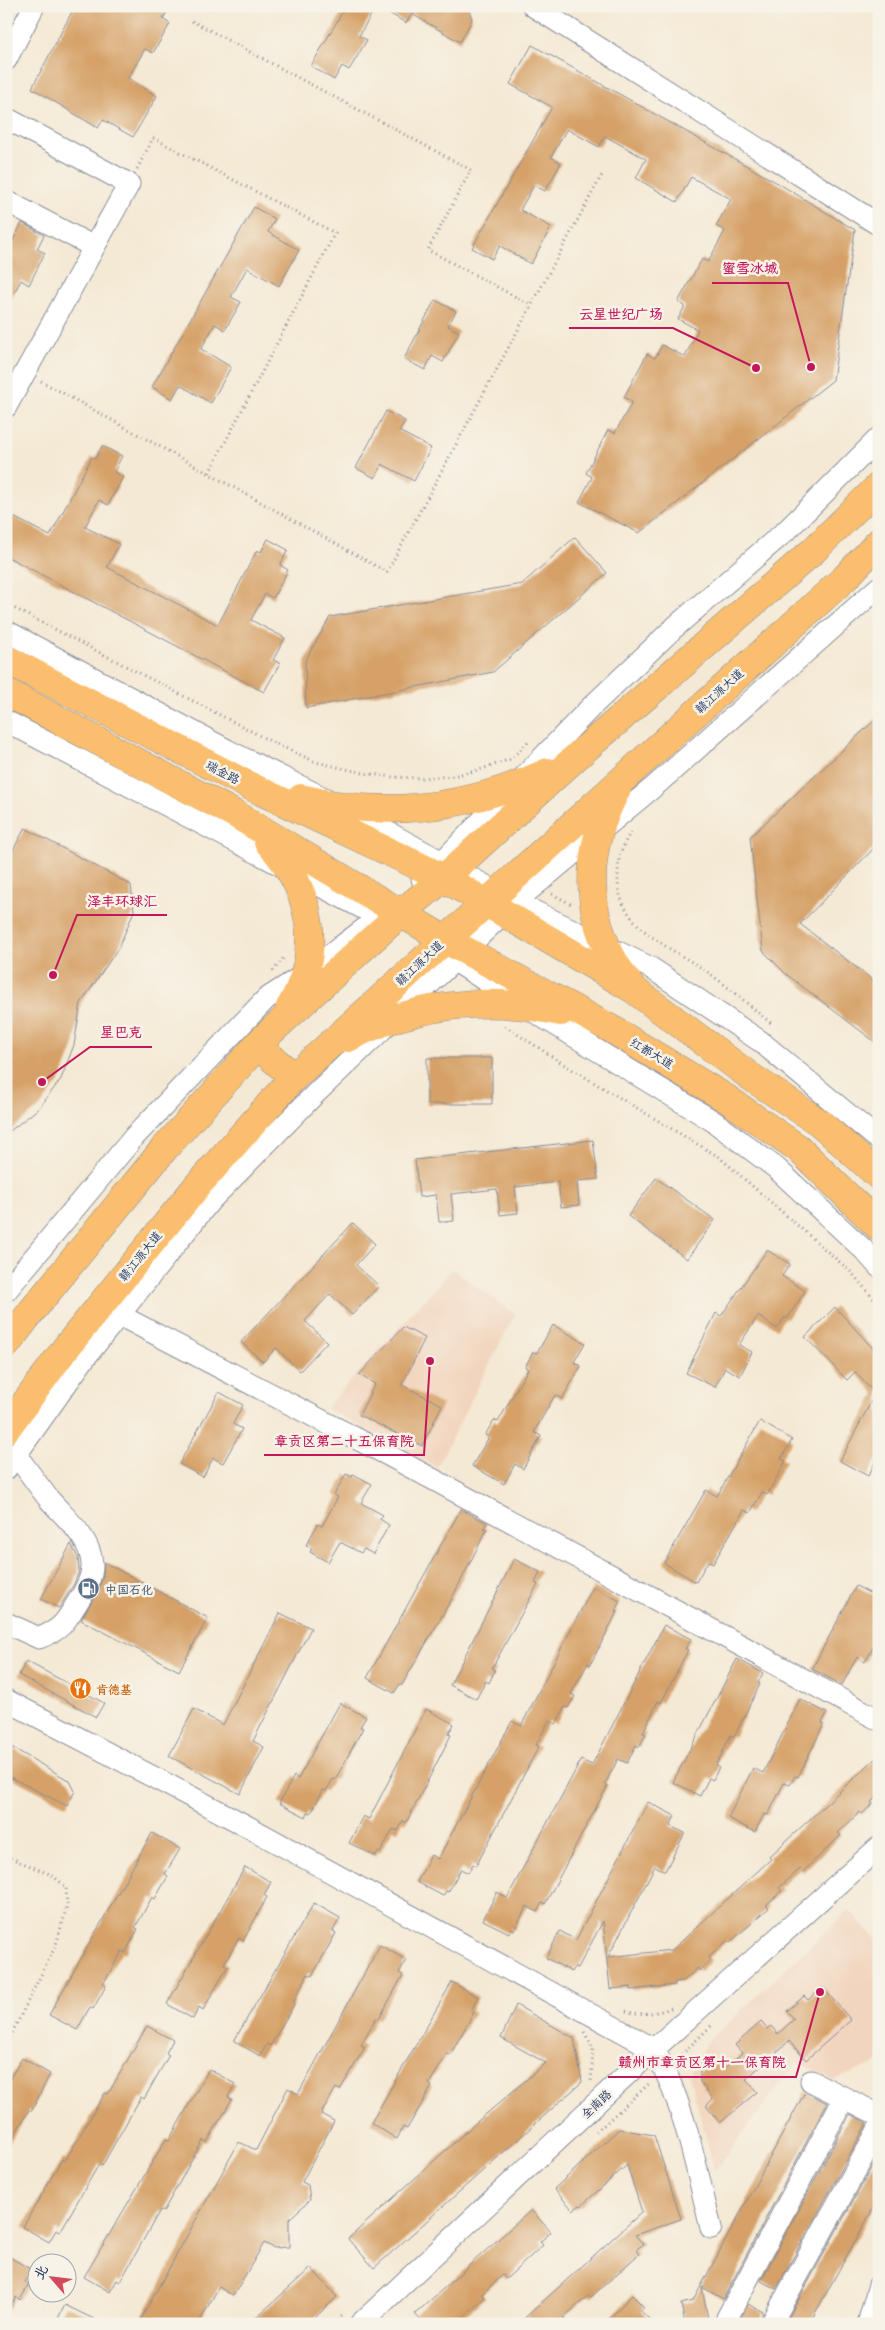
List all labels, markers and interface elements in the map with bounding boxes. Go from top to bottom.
callout: 蜜雪冰城 [712,254,788,283]
text: 蜜雪冰城 [722,259,778,277]
callout: 云星世纪广场 [569,299,673,328]
text: 云星世纪广场 [579,305,663,323]
street label: 赣江源大道 [692,665,746,717]
street label: 瑞金路 [204,757,242,787]
callout: 泽丰环球汇 [77,886,167,915]
text: 泽丰环球汇 [87,892,157,910]
street label: 赣江源大道 [392,937,446,989]
callout: 星巴克 [90,1018,152,1047]
text: 星巴克 [100,1023,142,1041]
street label: 红都大道 [628,1034,676,1072]
street label: 赣江源大道 [115,1228,165,1284]
callout: 章贡区第二十五保育院 [264,1426,424,1455]
text: 章贡区第二十五保育院 [274,1432,414,1450]
fuel station icon: 中国石化 [77,1577,101,1601]
place label: 中国石化 [105,1582,153,1597]
restaurant icon: 肯德基 [68,1677,92,1701]
place label: 肯德基 [96,1682,132,1697]
callout: 赣州市章贡区第十一保育院 [608,2048,796,2077]
text: 赣州市章贡区第十一保育院 [618,2053,786,2071]
street label: 全南路 [578,2086,614,2122]
north arrow [28,2252,78,2302]
text: 北 [29,2261,52,2282]

